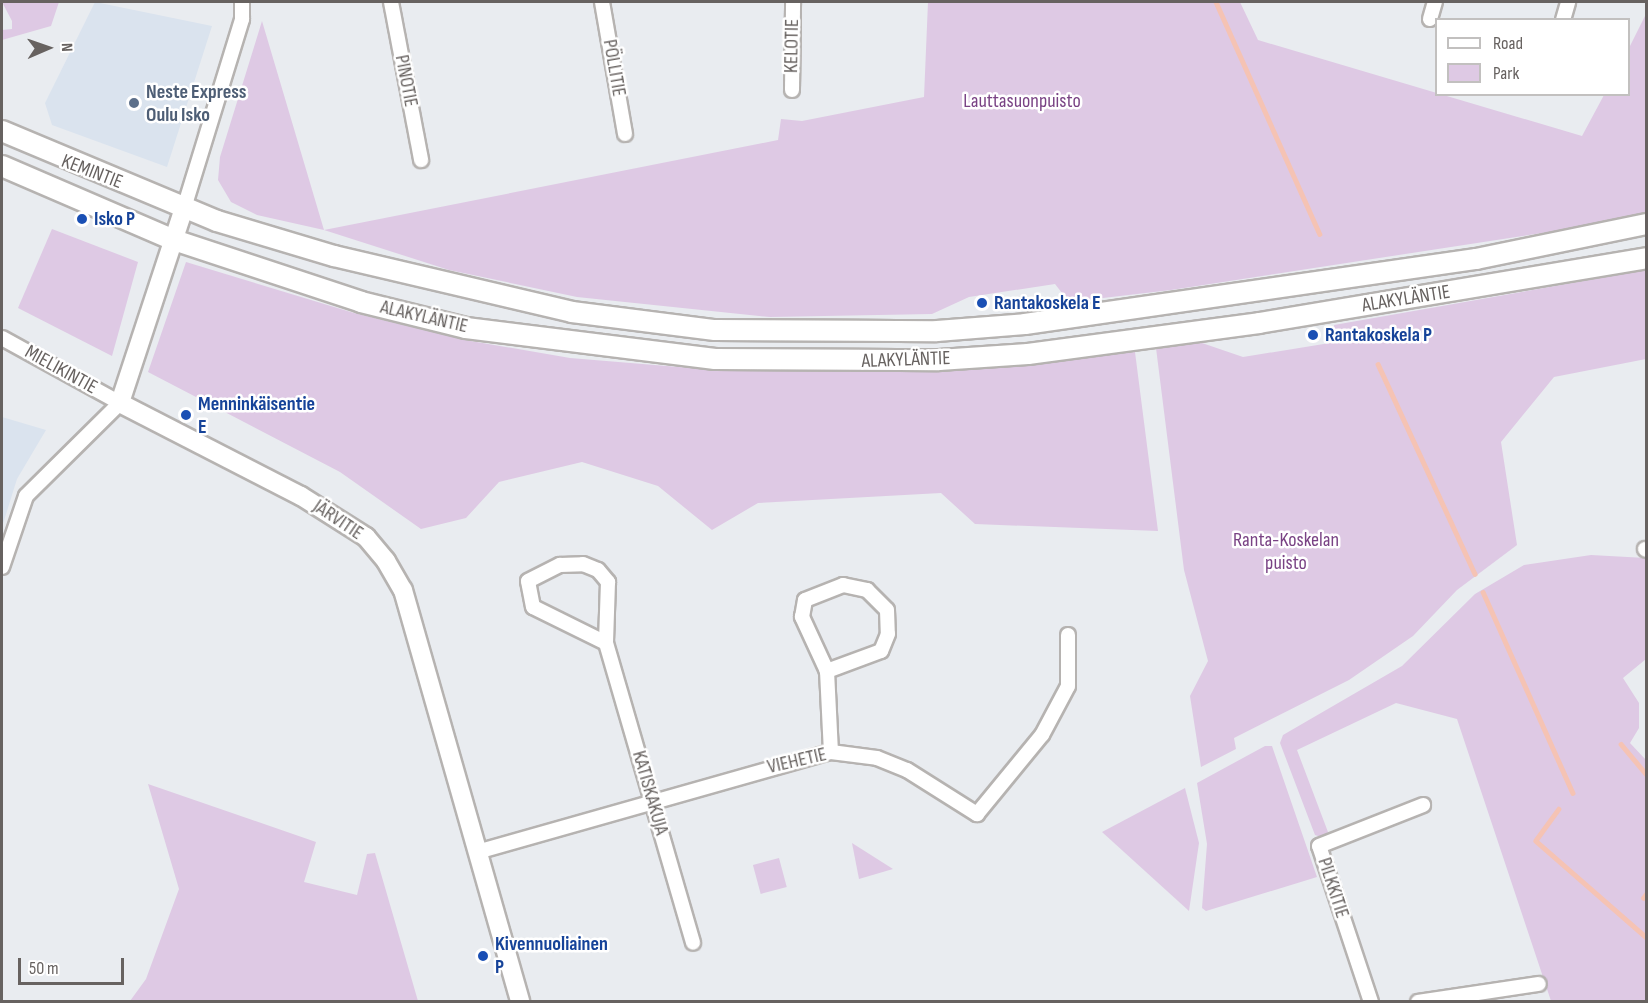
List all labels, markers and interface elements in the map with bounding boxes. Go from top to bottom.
north arrow [18,18,78,78]
legend [1435,18,1630,96]
street label: KELOTIE [780,19,804,73]
text: Road [1493,33,1523,54]
street label: PÖLLITIE [597,38,631,98]
text: N [57,43,76,52]
street label: PINOTIE [389,53,423,109]
text: Park [1493,63,1519,84]
place label: Neste Express Oulu Isko [146,80,246,127]
park label: Lauttasuonpuisto [963,89,1081,113]
marker: Neste Express Oulu Isko [127,96,141,110]
street label: KEMINTIE [58,149,126,195]
place label: Isko P [94,207,135,231]
marker: Isko P [75,212,89,226]
street label: ALAKYLÄNTIE [1360,280,1452,318]
place label: Rantakoskela E [994,291,1101,315]
street label: ALAKYLÄNTIE [378,295,470,339]
marker: Rantakoskela E [975,296,989,310]
place label: Rantakoskela P [1325,323,1432,347]
marker: Rantakoskela P [1306,328,1320,342]
street label: MIELIKINTIE [21,340,101,400]
street label: ALAKYLÄNTIE [861,346,951,374]
place label: Menninkäisentie E [198,392,315,439]
marker: Menninkäisentie E [179,408,193,422]
street label: JÄRVITIE [308,495,368,545]
park label: Ranta-Koskelan puisto [1233,528,1339,575]
street label: VIEHETIE [765,743,829,779]
street label: KATISKAKUJA [627,748,673,838]
street label: PILKKITIE [1312,855,1354,921]
place label: Kivennuoliainen P [495,933,608,980]
scale bar [21,946,128,984]
marker: Kivennuoliainen P [476,949,490,963]
text: 50 m [29,958,59,979]

